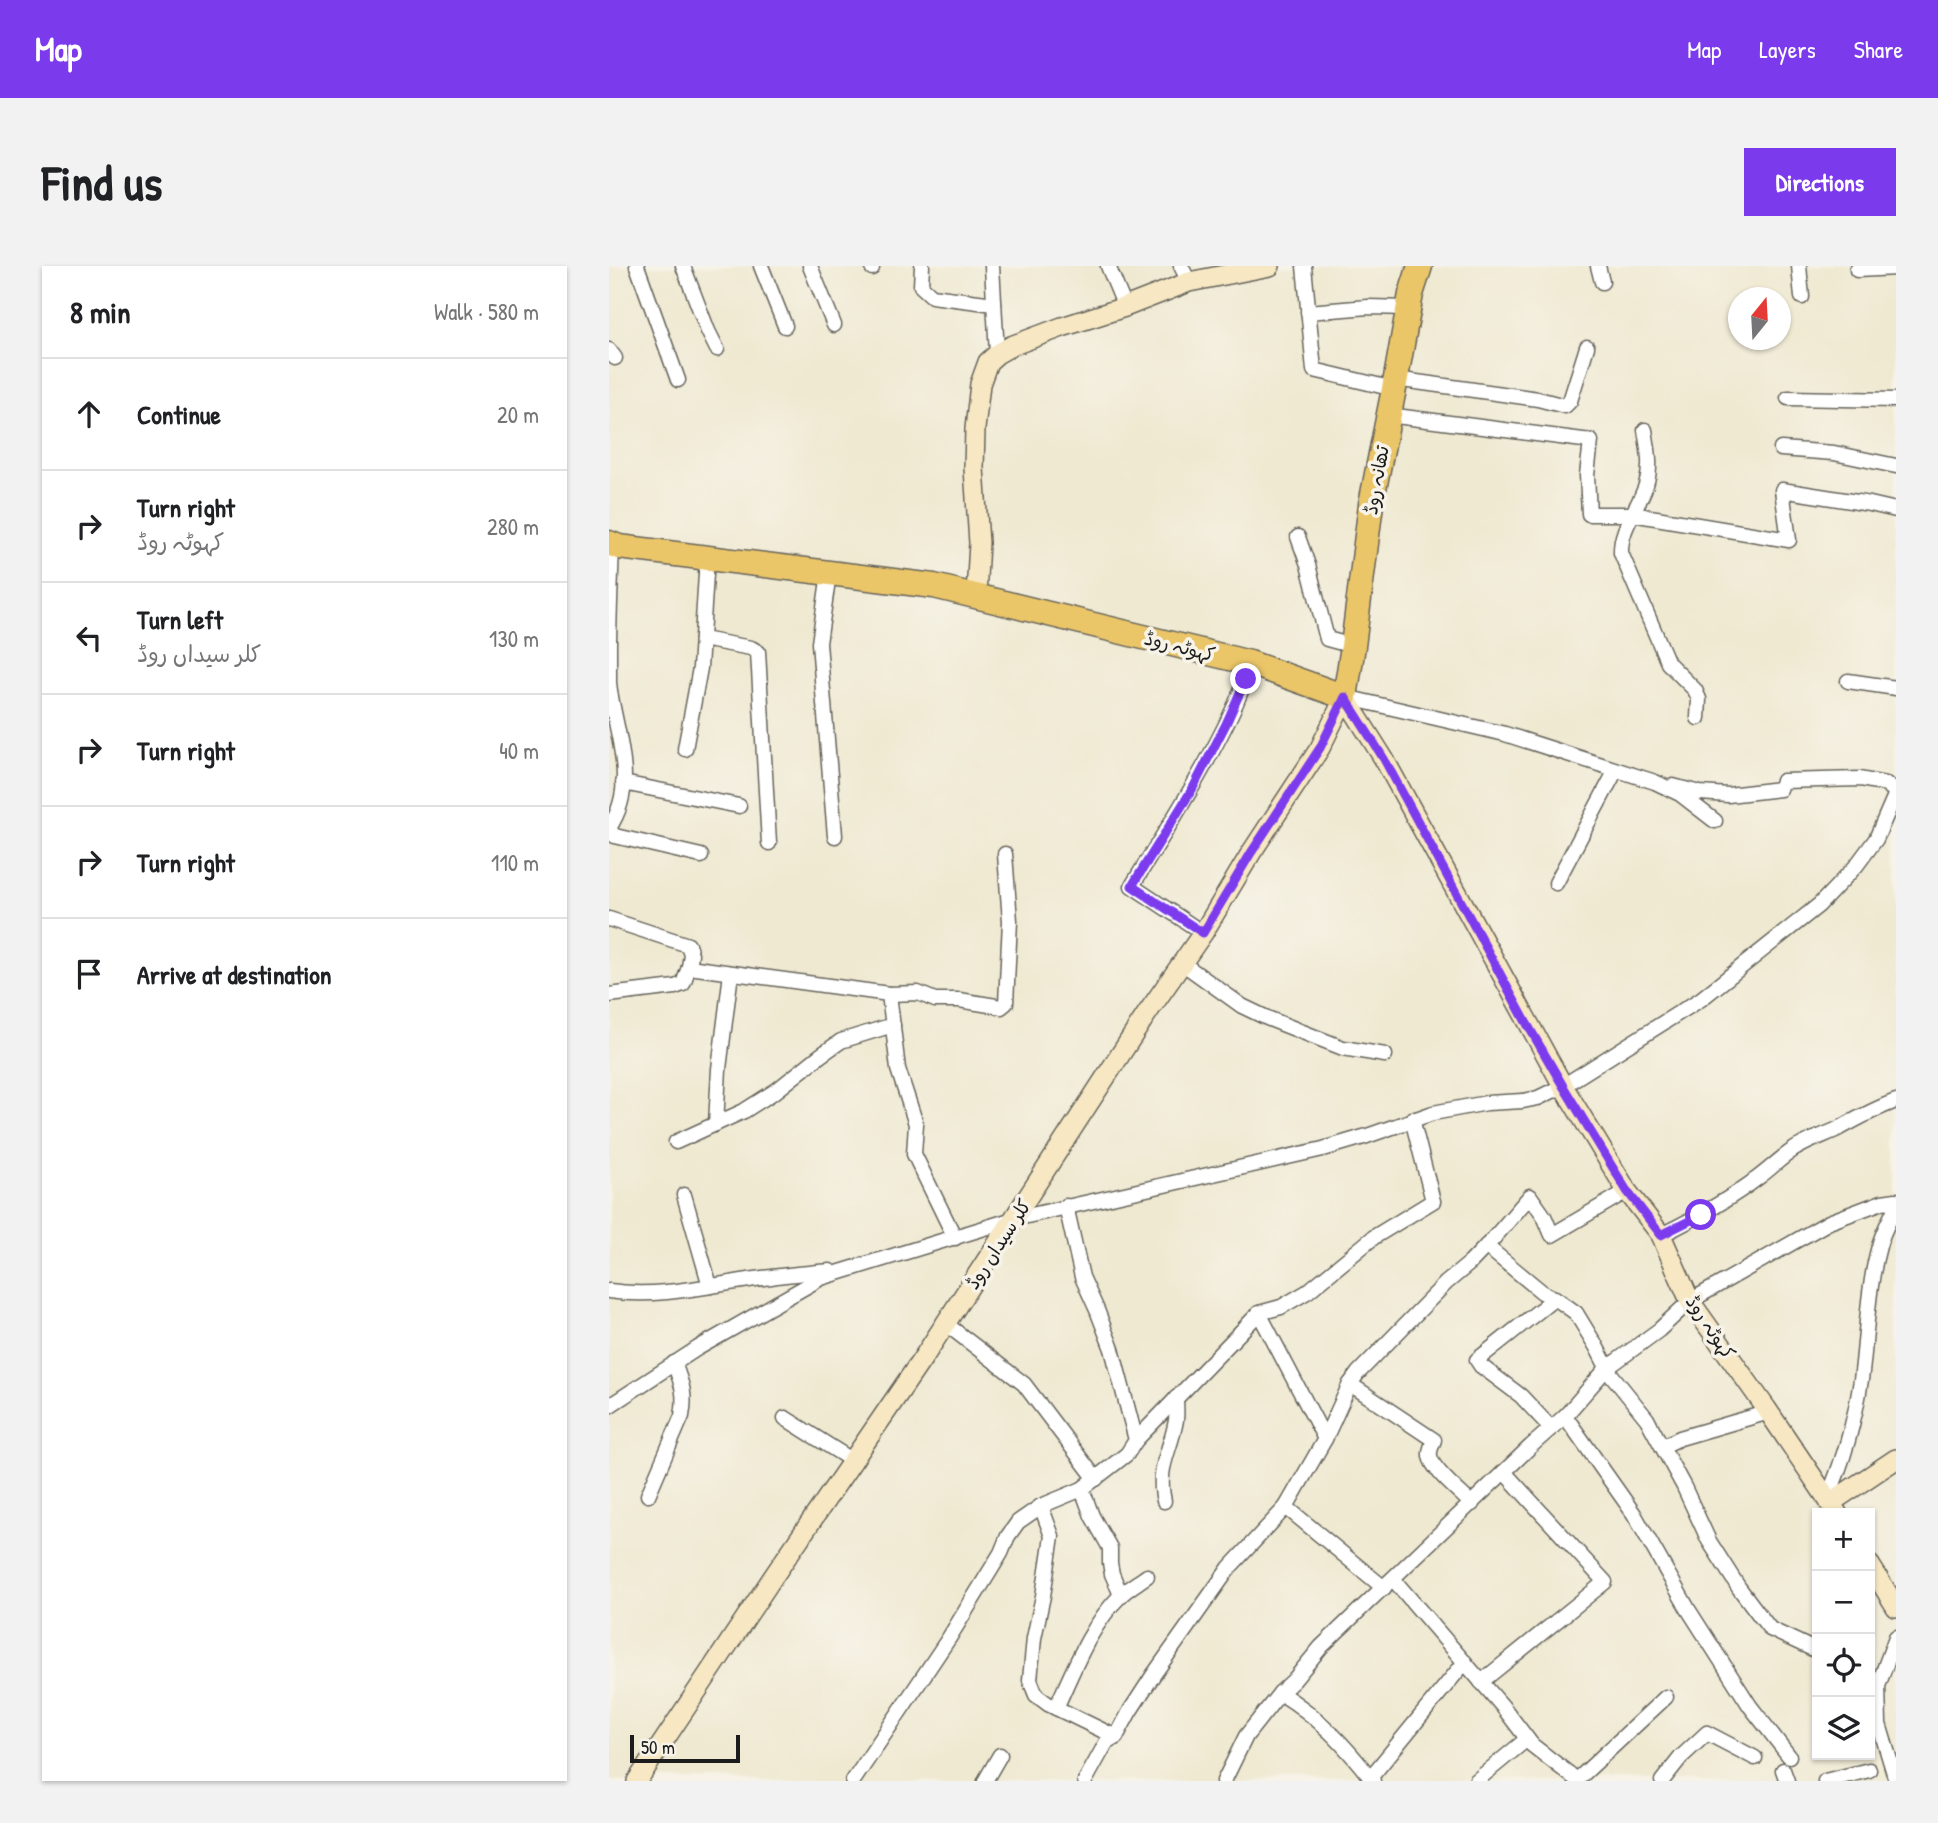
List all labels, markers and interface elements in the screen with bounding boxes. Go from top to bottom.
text: Map [35,27,82,71]
text: Map [1687,33,1721,65]
text: Layers [1759,33,1816,65]
text: Share [1854,33,1903,65]
button: Directions [1744,148,1896,216]
text: Find us [42,149,162,215]
north arrow [1728,287,1791,350]
text: 8 min [70,292,131,332]
text: Walk · 580 m [434,296,539,327]
icon: ahead [70,395,108,433]
text: Continue [137,397,221,432]
text: 20 m [497,399,539,430]
street label: تھانہ روڈ [1357,443,1395,517]
text: Turn right [137,490,235,525]
icon: right [70,507,108,545]
text: 280 m [487,511,539,542]
text: کہوٹہ روڈ [137,526,224,557]
text: Turn left [137,602,223,637]
icon: left [70,619,108,657]
text: 130 m [489,623,539,654]
street label: کہوٹہ روڈ [1142,625,1218,667]
text: کلر سیداں روڈ [137,638,261,669]
route end [1230,663,1261,694]
icon: right [70,731,108,769]
text: Turn right [137,733,235,768]
text: 40 m [499,735,539,766]
icon: right [70,843,108,881]
text: Turn right [137,845,235,880]
text: 110 m [491,847,539,878]
icon: arrive [70,955,108,993]
text: Arrive at destination [137,957,332,992]
street label: کلر سیداں روڈ [959,1194,1037,1294]
route start [1685,1199,1716,1230]
street label: کہوٹہ روڈ [1680,1290,1742,1364]
map controls [1812,1508,1875,1760]
button: + [1812,1508,1875,1571]
button: − [1812,1571,1875,1634]
button: locate [1812,1634,1875,1697]
button: layers [1812,1697,1875,1760]
scale bar [630,1732,740,1764]
text: 50 m [641,1734,675,1760]

